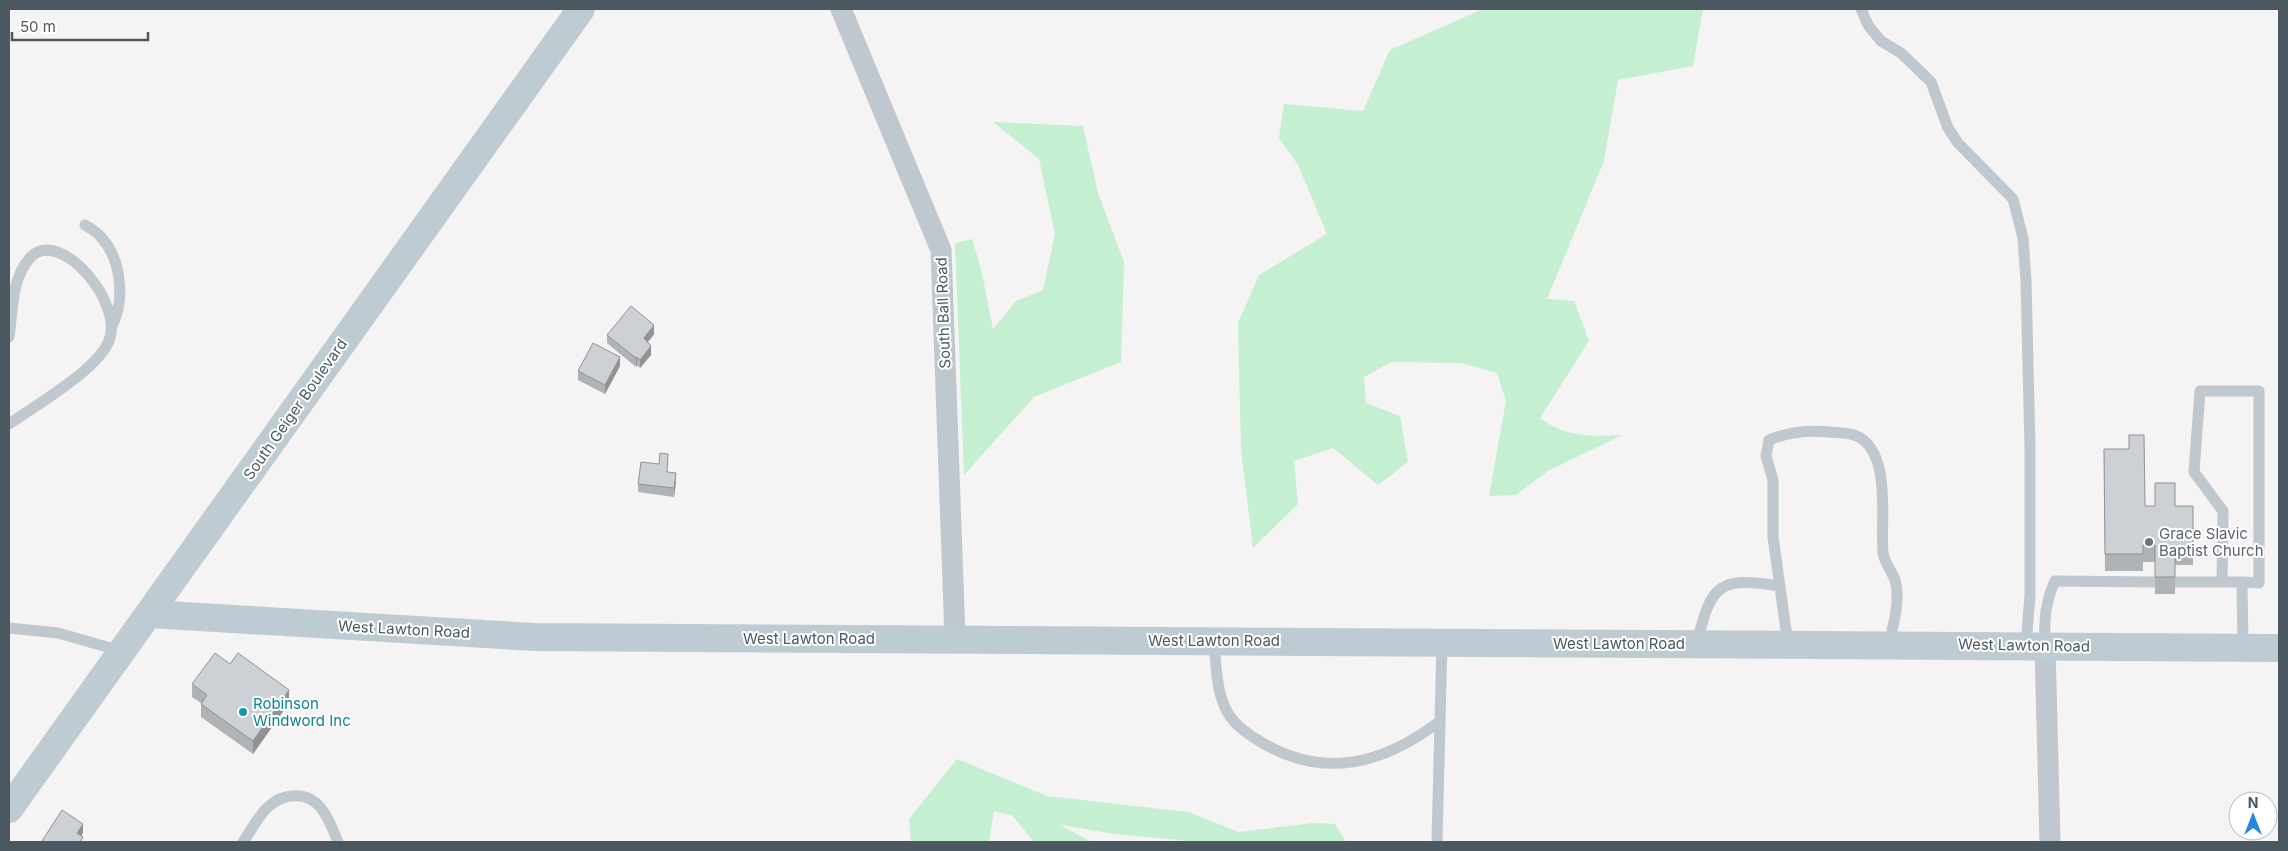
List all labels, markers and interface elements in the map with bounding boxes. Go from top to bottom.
scale bar [12,10,149,42]
text: 50 m [20,17,56,36]
street label: South Ball Road [932,257,954,369]
street label: South Geiger Boulevard [239,335,351,483]
place label: Grace Slavic Baptist Church [2159,524,2264,560]
marker: Grace Slavic Baptist Church [2143,536,2155,548]
street label: West Lawton Road [338,616,470,642]
street label: West Lawton Road [743,629,875,648]
street label: West Lawton Road [1148,631,1280,650]
street label: West Lawton Road [1553,634,1685,653]
street label: West Lawton Road [1958,634,2090,656]
place label: Robinson Windword Inc [253,694,351,730]
marker: Robinson Windword Inc [237,706,249,718]
north arrow [2228,791,2278,841]
text: N [2248,794,2258,811]

